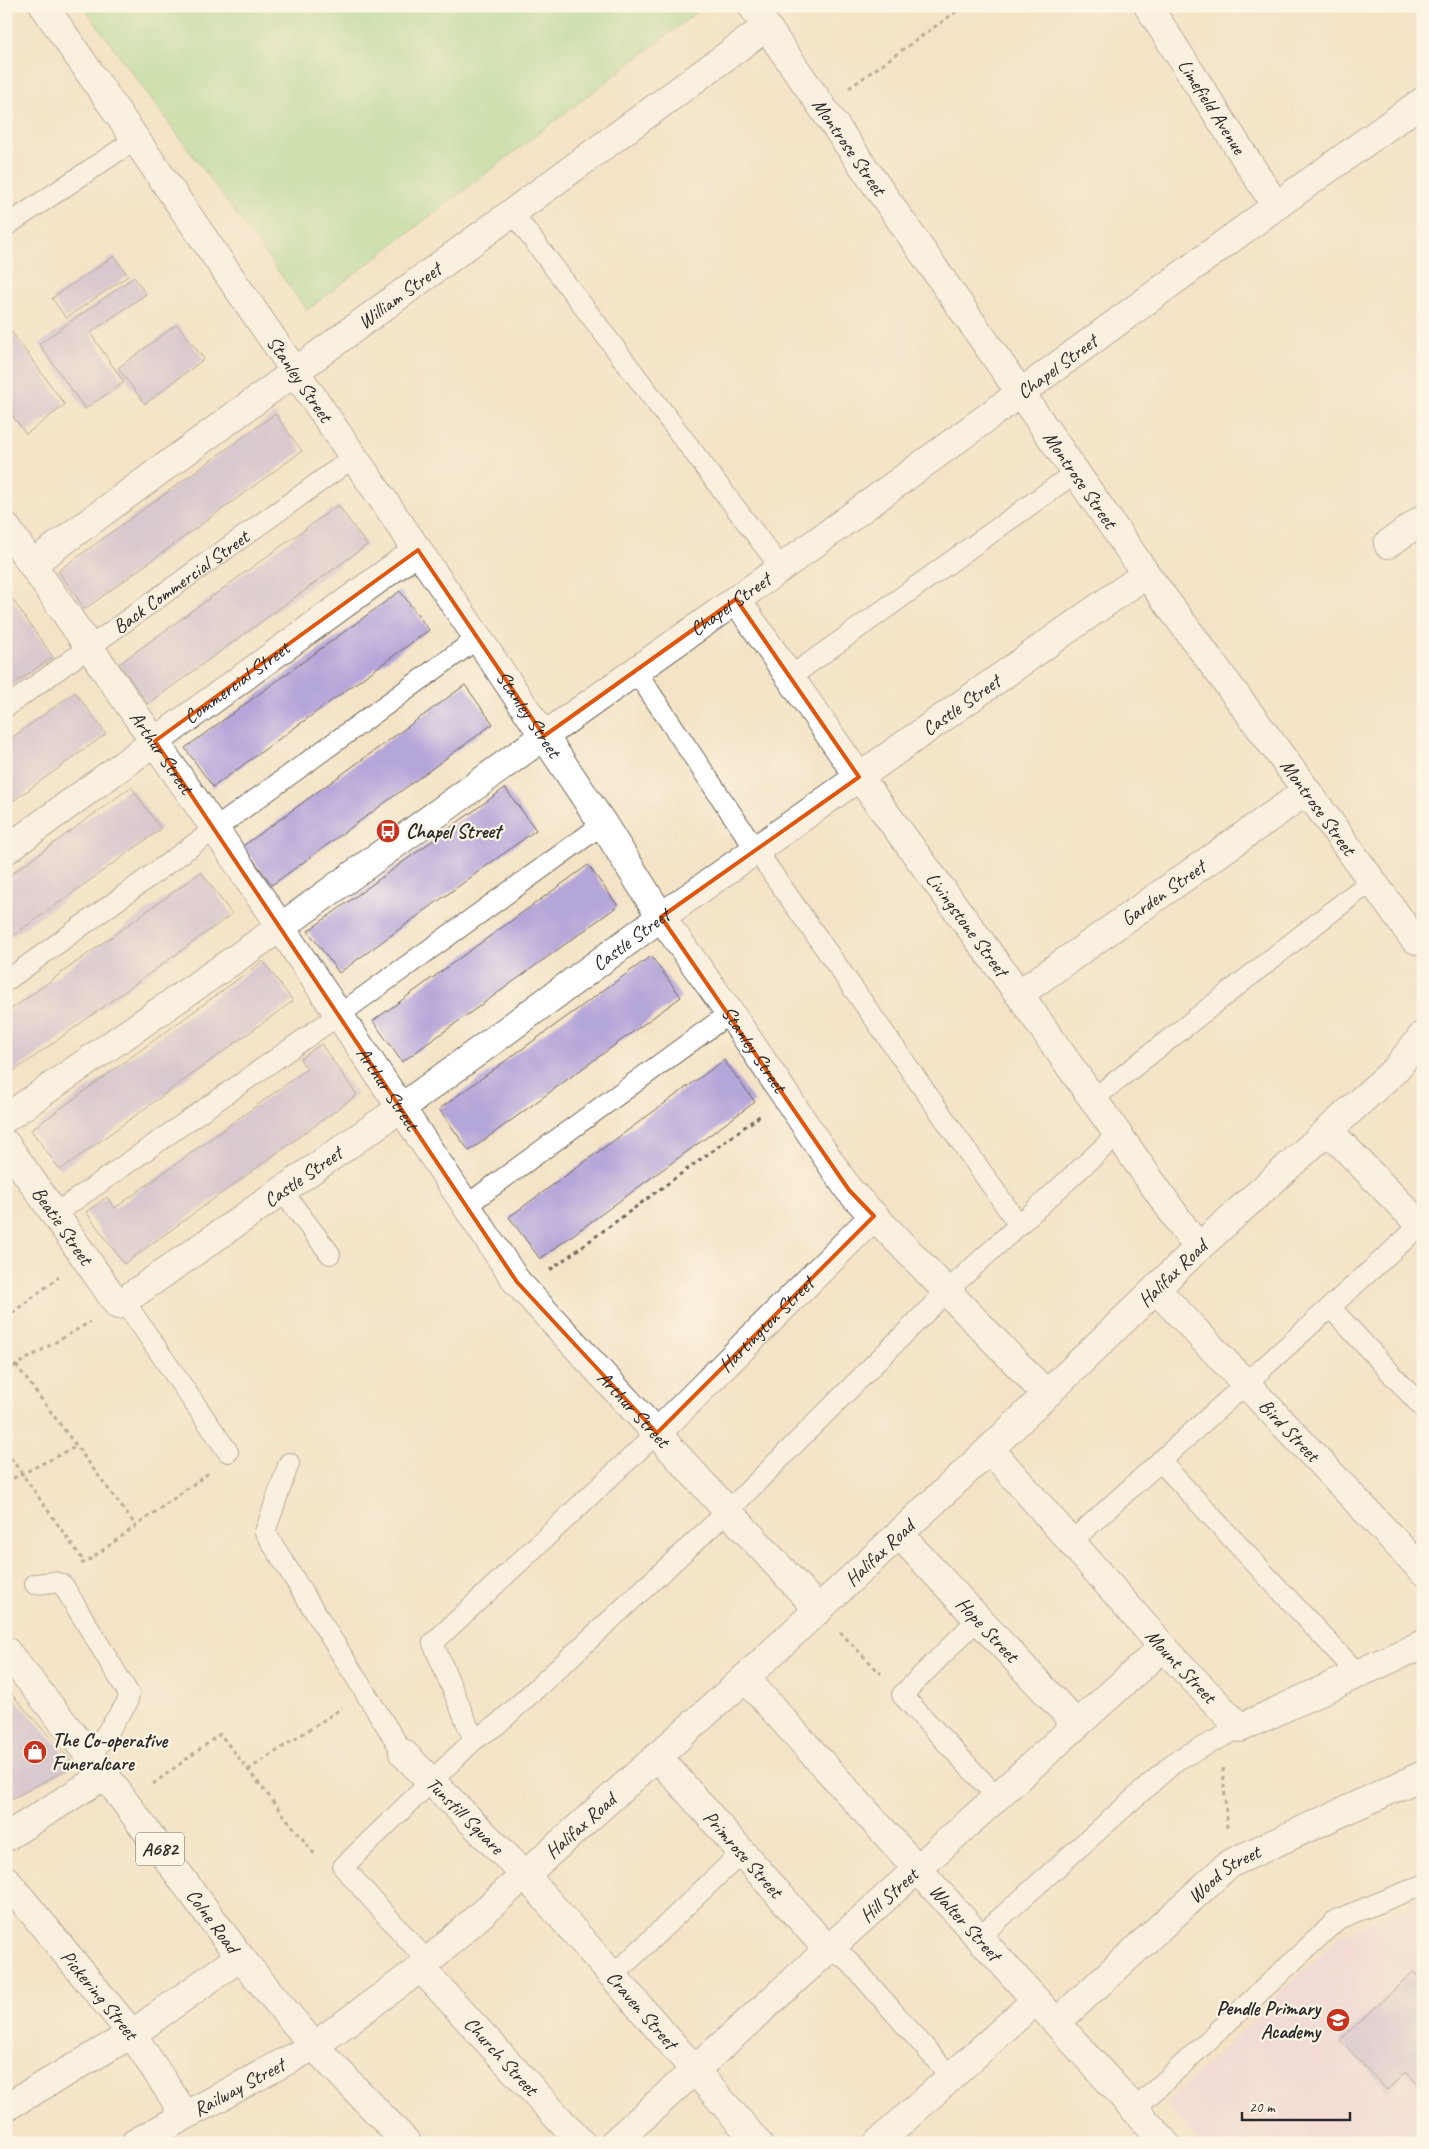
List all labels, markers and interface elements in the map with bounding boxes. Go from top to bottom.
street label: Limefield Avenue [1173,54,1253,160]
street label: Montrose Street [807,93,893,202]
street label: William Street [353,255,449,334]
street label: Chapel Street [1012,327,1105,404]
street label: Stanley Street [261,331,340,429]
street label: Montrose Street [1038,426,1124,535]
street label: Back Commercial Street [108,523,256,639]
street label: Chapel Street [685,565,778,641]
street label: Commercial Street [179,634,296,729]
street label: Stanley Street [491,666,568,764]
street label: Castle Street [917,667,1008,741]
street label: Arthur Street [124,706,201,801]
street label: Montrose Street [1275,754,1363,862]
bus stop icon: Chapel Street [375,818,401,844]
place label: Chapel Street [406,819,504,844]
street label: Garden Street [1116,852,1213,931]
street label: Livingstone Street [921,867,1016,984]
street label: Castle Street [587,901,677,976]
street label: Stanley Street [716,1001,794,1099]
street label: Arthur Street [351,1042,426,1137]
street label: Castle Street [258,1139,349,1212]
street label: Beatie Street [27,1181,100,1271]
street label: Halifax Road [1132,1232,1214,1312]
street label: Hartington Street [713,1269,821,1377]
street label: Arthur Street [592,1365,677,1454]
street label: Bird Street [1254,1393,1327,1468]
street label: Halifax Road [839,1512,922,1591]
street label: Hope Street [951,1591,1026,1669]
street label: Mount Street [1140,1624,1224,1710]
place label: The Co-operative Funeralcare [52,1728,169,1776]
shop icon: The Co-operative Funeralcare [22,1739,48,1765]
street label: Tunstill Square [421,1771,510,1860]
street label: Halifax Road [540,1785,623,1864]
street label: Primrose Street [698,1805,790,1904]
road number: A682 [136,1832,184,1866]
street label: Wood Street [1182,1838,1266,1908]
street label: Hill Street [854,1861,925,1928]
street label: Walter Street [924,1878,1009,1968]
street label: Colne Road [181,1884,247,1960]
street label: Pickering Street [55,1944,146,2046]
street label: Craven Street [601,1965,685,2057]
place label: Pendle Primary Academy [1216,1996,1322,2044]
school or university icon: Pendle Primary Academy [1325,2007,1351,2033]
street label: Church Street [459,2011,545,2102]
street label: Railway Street [189,2050,292,2122]
scale bar [1242,2089,1349,2121]
text: 20 m [1249,2098,1276,2117]

